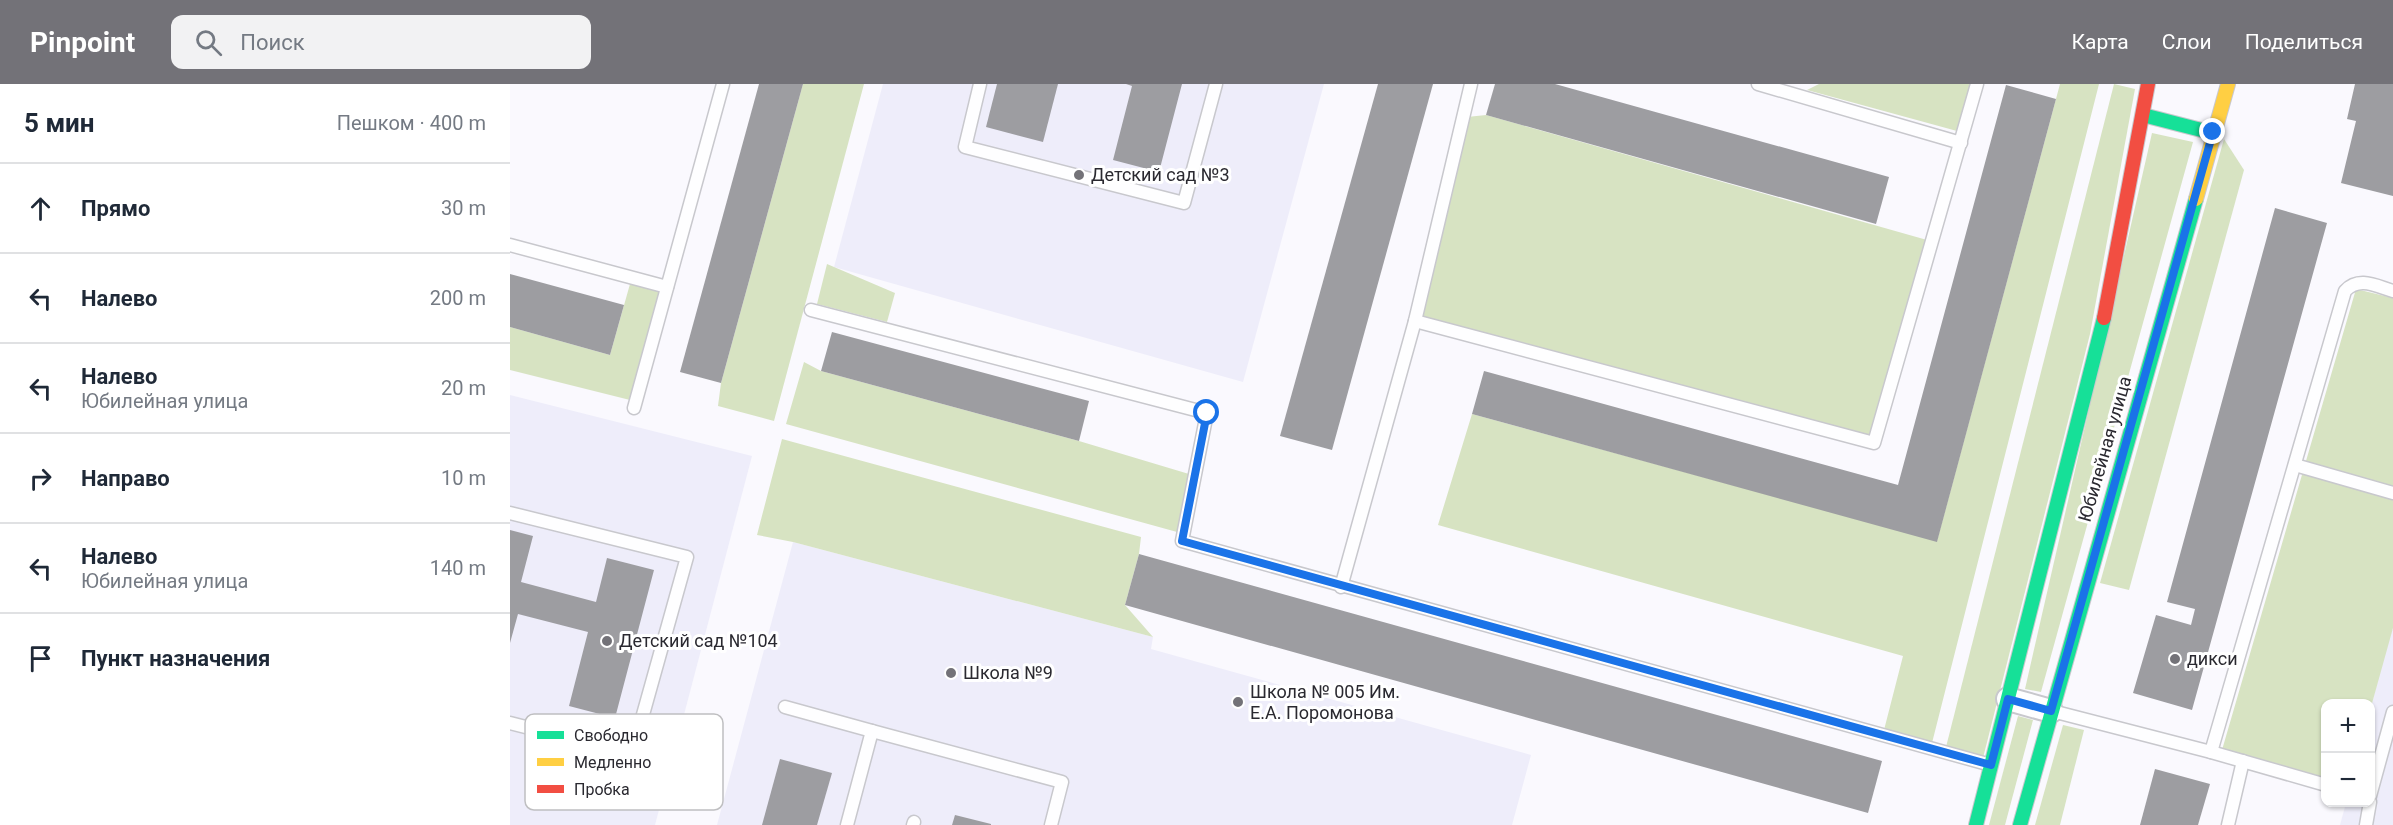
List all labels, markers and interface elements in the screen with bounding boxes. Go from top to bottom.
search box [171,15,591,69]
text: Pinpoint [30,26,135,59]
icon: search [192,26,225,59]
text: Поиск [240,30,305,55]
text: Карта [2072,30,2129,54]
text: Слои [2162,30,2212,54]
text: Поделиться [2245,30,2363,54]
text: 5 мин [24,108,95,138]
text: Пешком · 400 m [337,111,486,135]
route end [2199,118,2225,144]
place label: Детский сад №3 [1091,164,1230,185]
marker: Детский сад №3 [1072,168,1086,182]
icon: ahead [24,192,57,225]
text: Прямо [81,196,150,221]
text: 30 m [441,196,486,220]
icon: left [24,282,57,315]
text: Налево [81,286,158,311]
text: 200 m [430,286,486,310]
text: Налево [81,364,158,389]
icon: left [24,372,57,405]
street label: Юбилейная улица [2074,374,2135,524]
text: 20 m [441,376,486,400]
text: Юбилейная улица [81,389,248,413]
route start [1193,399,1219,425]
icon: right [24,462,57,495]
text: Направо [81,466,170,491]
text: 10 m [441,466,486,490]
text: Налево [81,544,158,569]
icon: left [24,552,57,585]
text: 140 m [430,556,486,580]
text: Юбилейная улица [81,569,248,593]
place label: Детский сад №104 [619,630,778,651]
marker: Детский сад №104 [600,634,614,648]
icon: arrive [24,642,57,675]
text: Пункт назначения [81,646,270,671]
place label: дикси [2187,648,2238,669]
marker: дикси [2168,652,2182,666]
place label: Школа №9 [963,662,1053,683]
marker: Школа №9 [944,666,958,680]
place label: Школа № 005 Им. Е.А. Поромонова [1250,681,1400,723]
marker: Школа № 005 Им. Е.А. Поромонова [1231,695,1245,709]
map controls [2321,699,2375,807]
button: + [2321,699,2375,753]
legend [525,714,723,810]
text: Свободно [574,726,648,745]
text: Медленно [574,753,651,772]
button: − [2321,753,2375,807]
text: Пробка [574,780,630,799]

